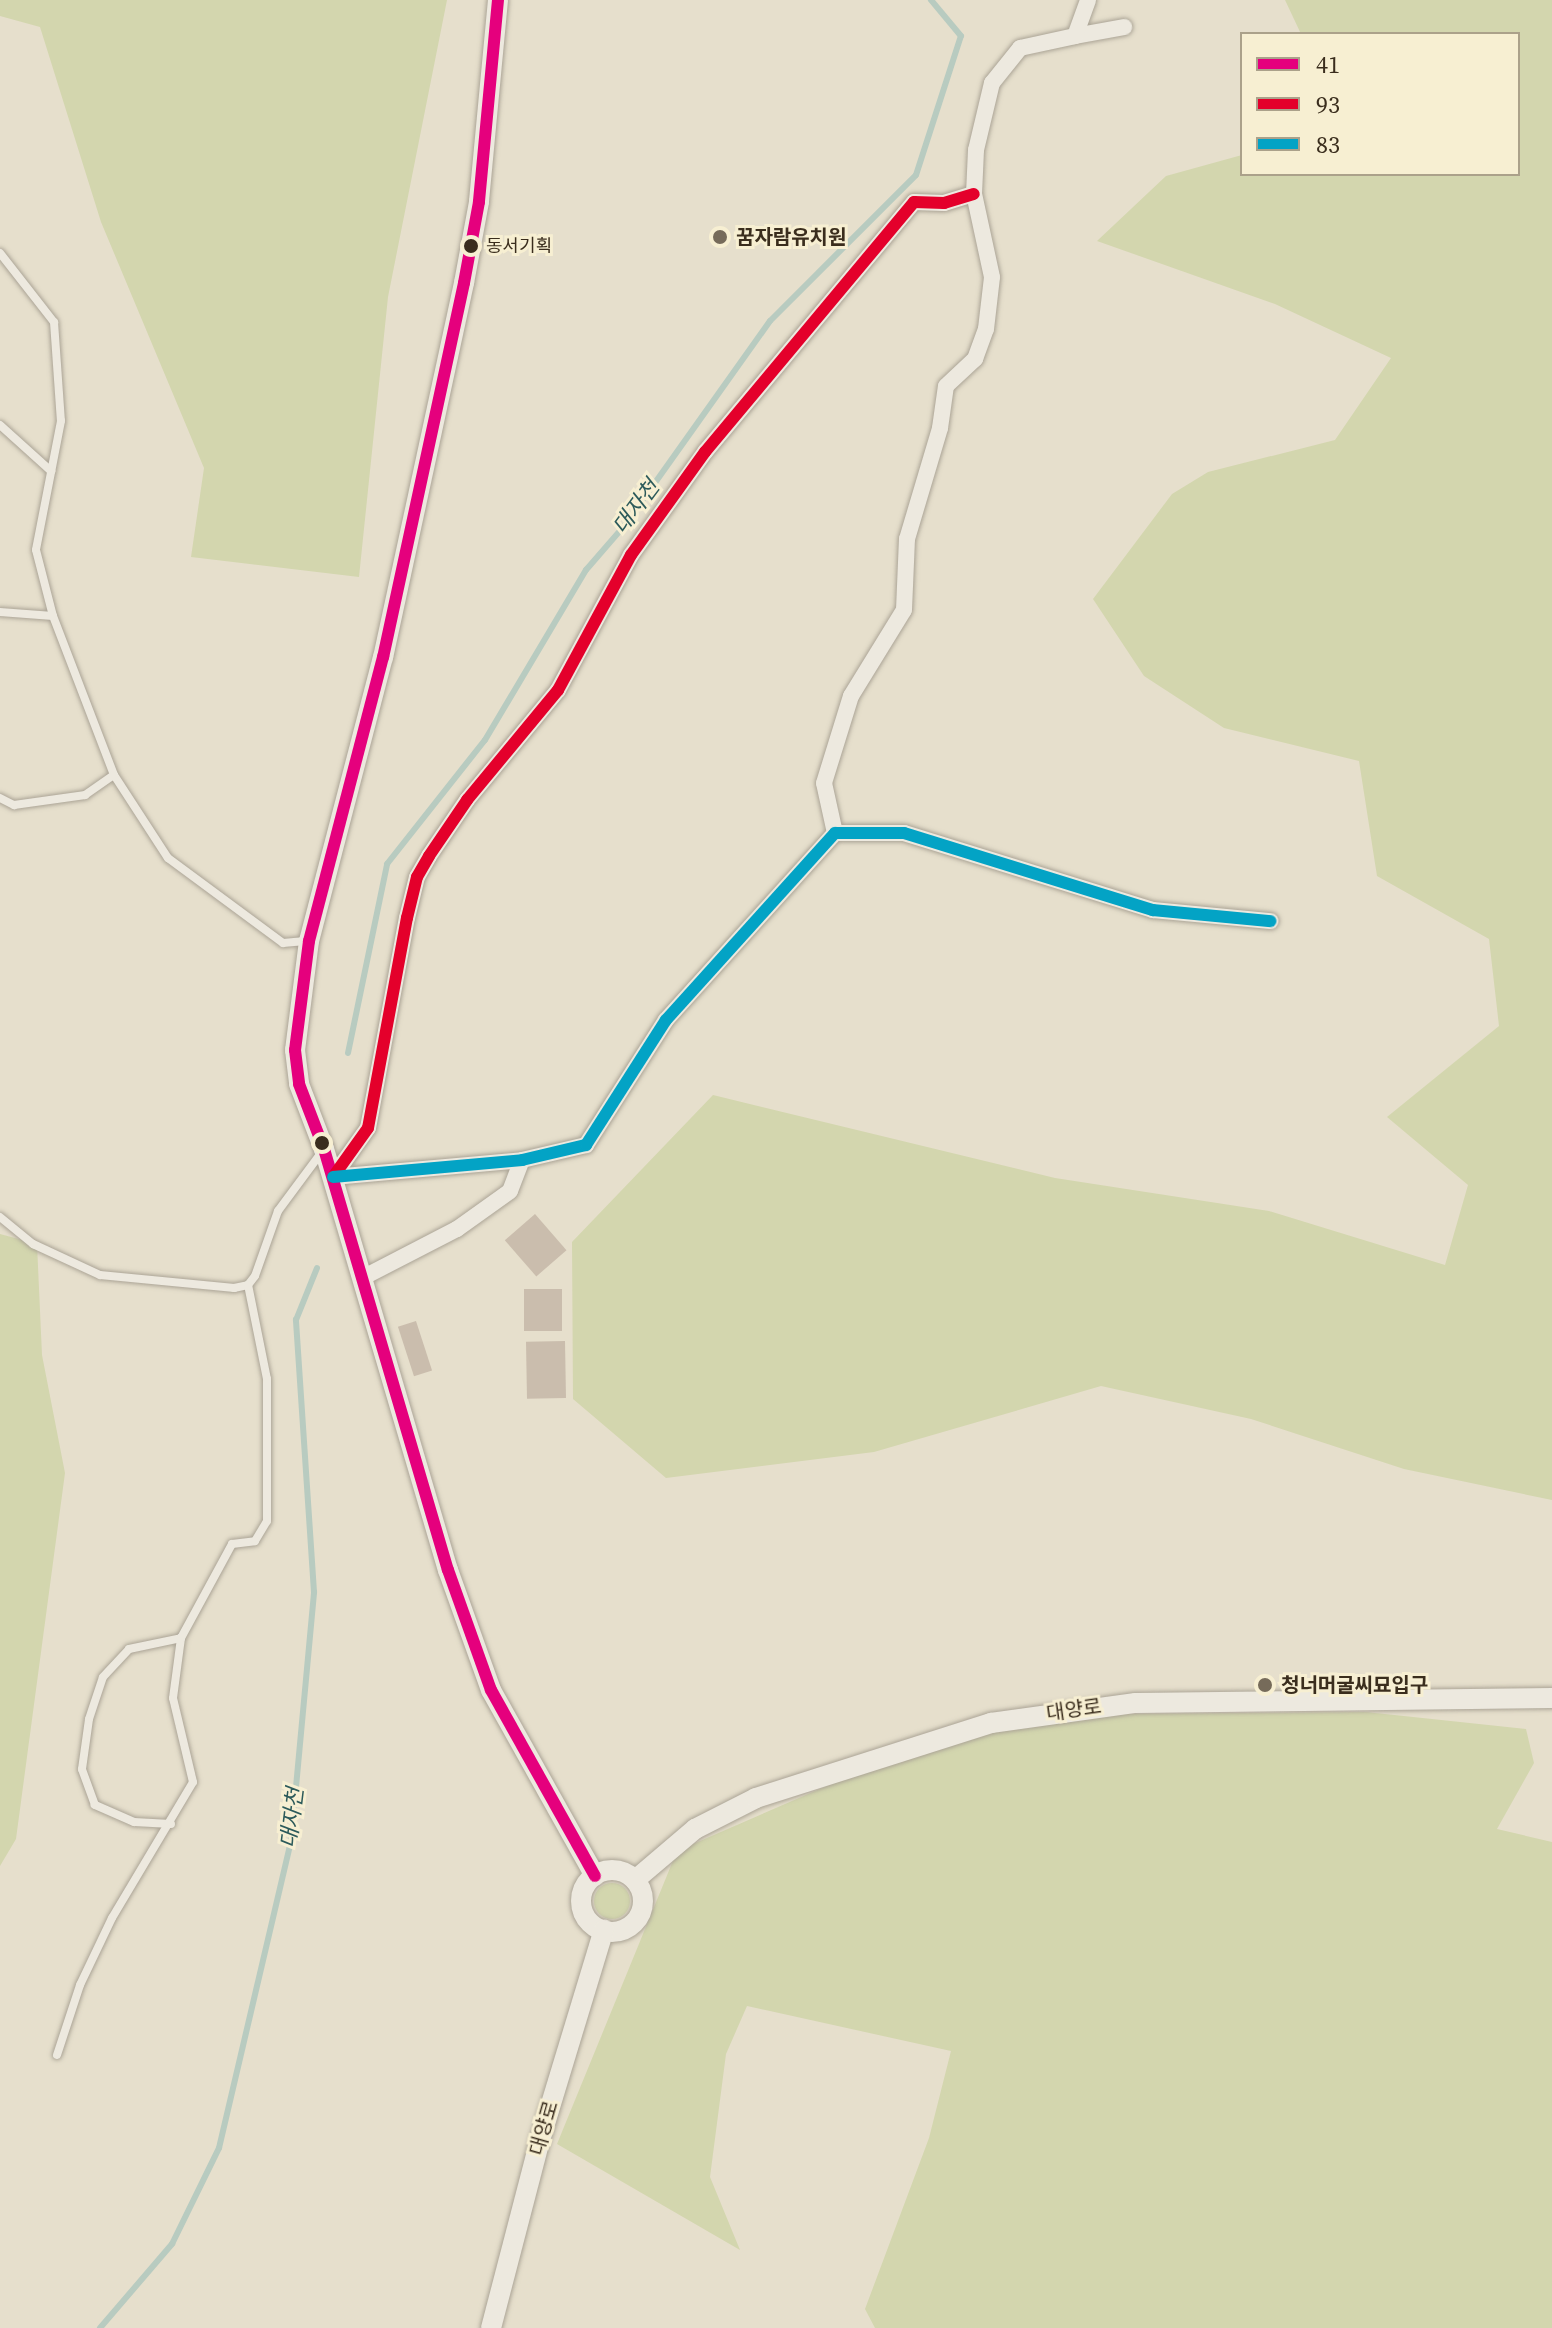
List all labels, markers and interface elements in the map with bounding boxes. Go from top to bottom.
legend [1240,32,1520,176]
text: 41 [1316,48,1340,81]
text: 93 [1316,88,1340,121]
text: 83 [1316,128,1340,161]
place label: 꿈자람유치원 [736,225,846,249]
marker: 꿈자람유치원 [711,228,729,246]
place label: 동서기획 [486,235,552,257]
marker: 동서기획 [463,238,479,254]
water label: 대자천 [607,475,665,539]
unlabelled marker [314,1135,330,1151]
place label: 청너머굴씨묘입구 [1281,1673,1428,1697]
marker: 청너머굴씨묘입구 [1256,1676,1274,1694]
street label: 대양로 [1045,1694,1103,1726]
water label: 대자천 [275,1786,309,1850]
street label: 대양로 [525,2098,563,2158]

